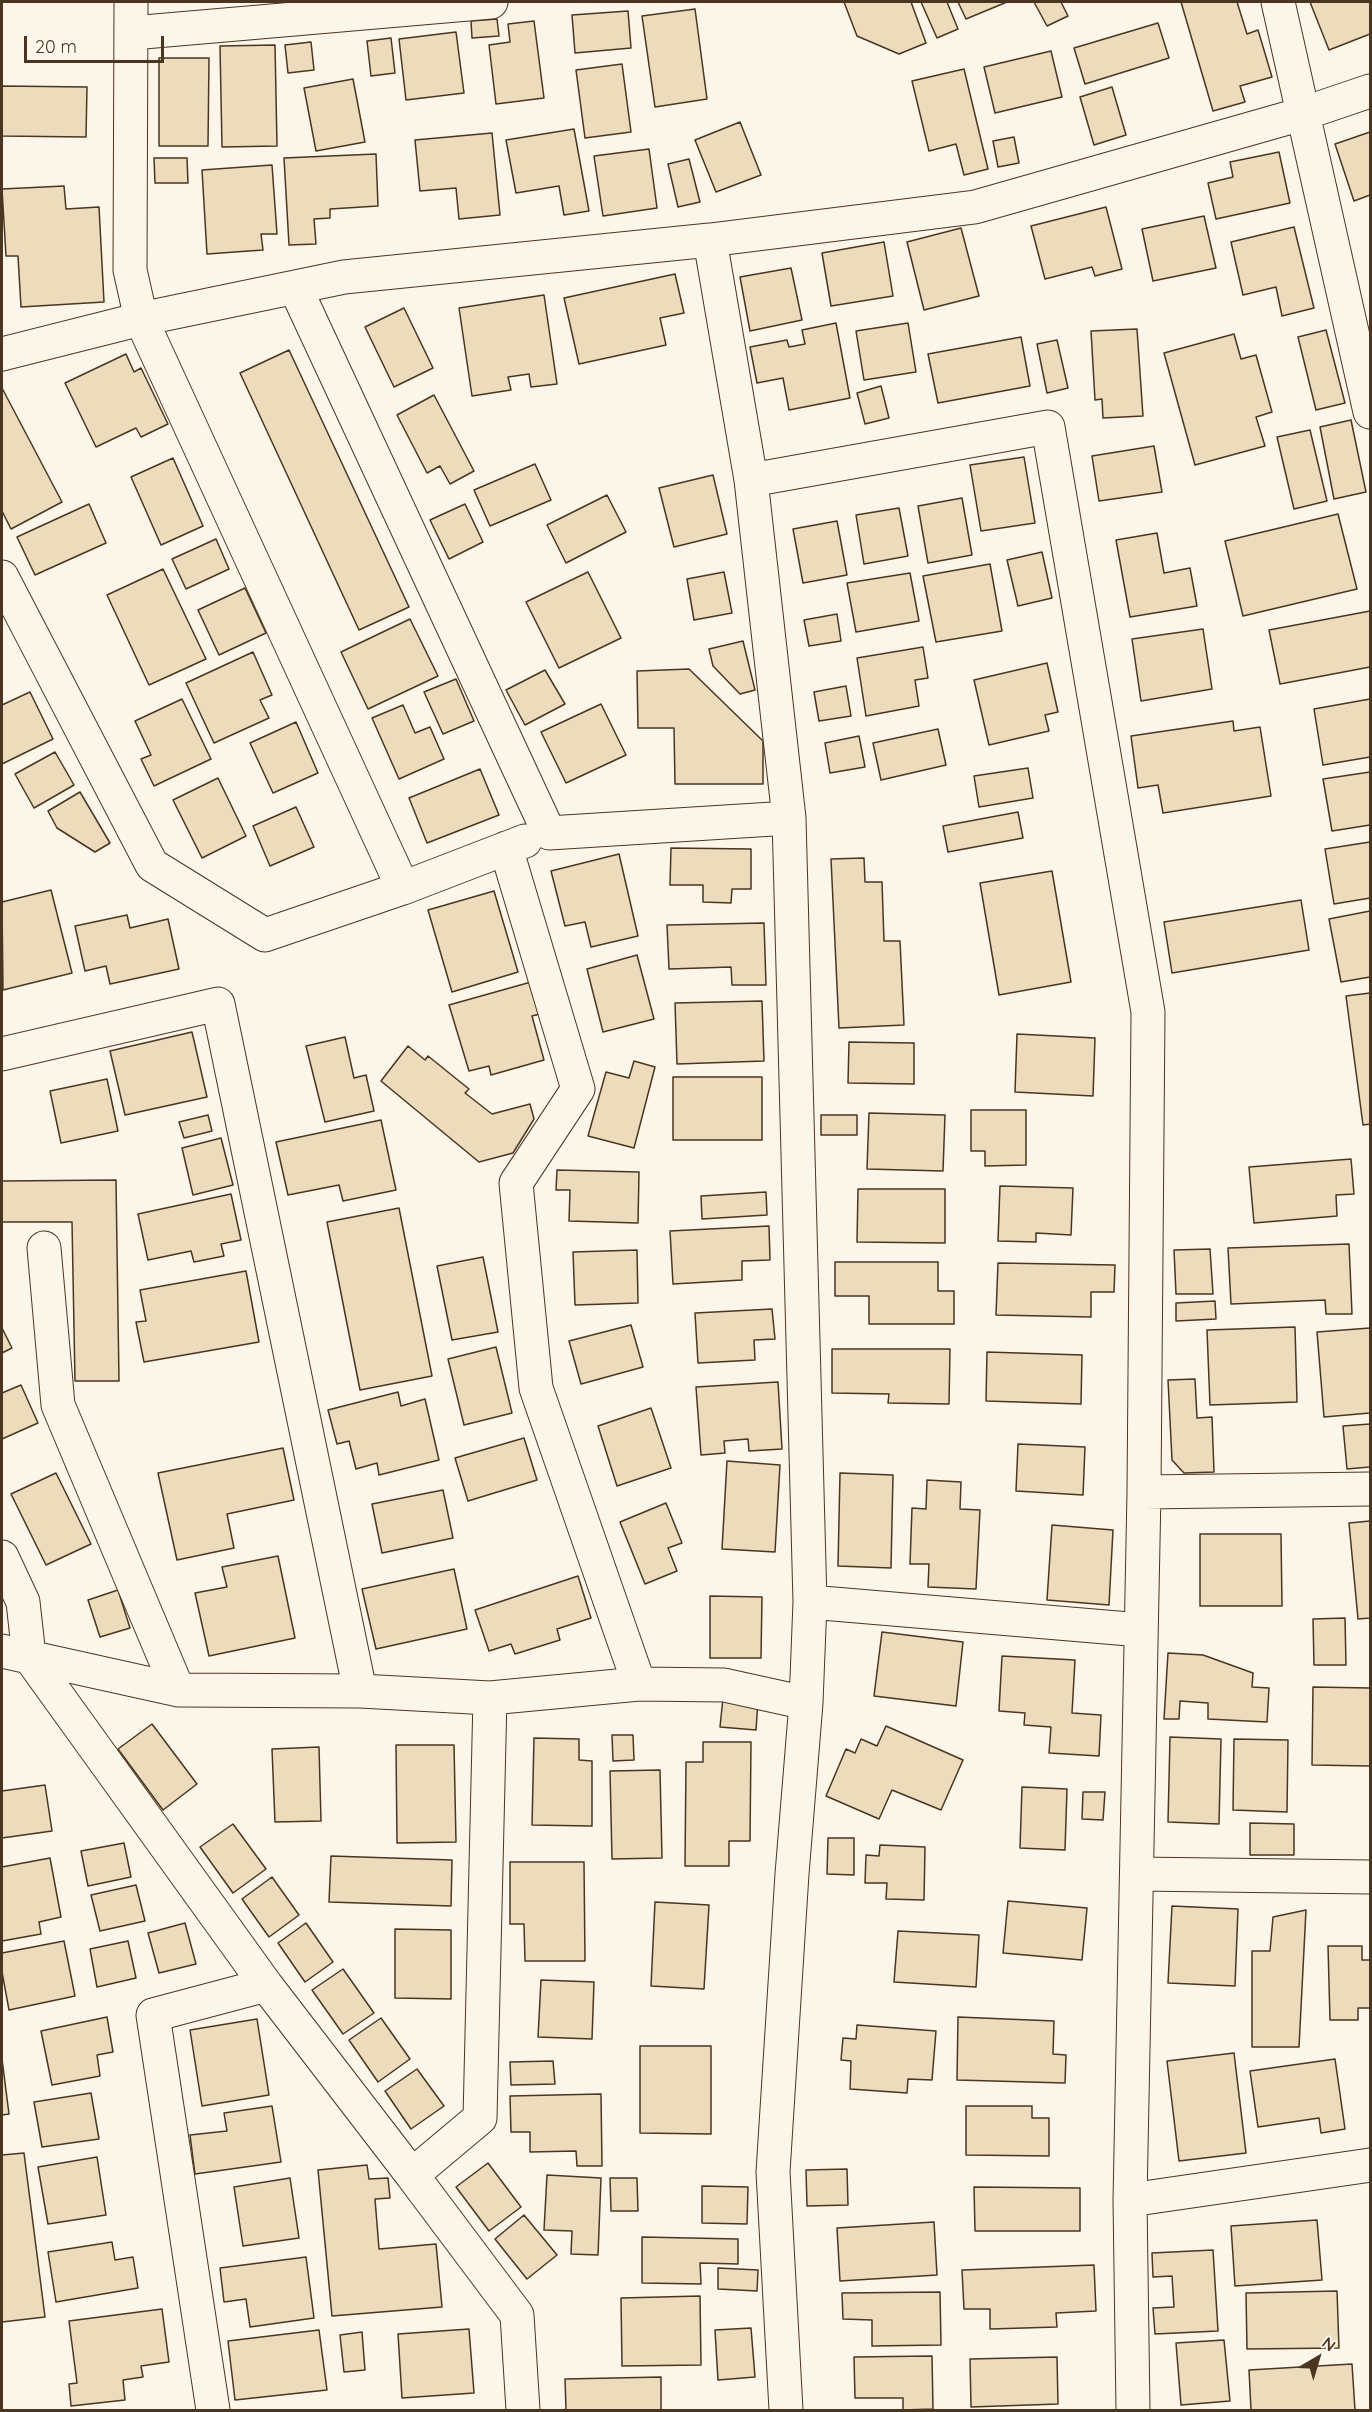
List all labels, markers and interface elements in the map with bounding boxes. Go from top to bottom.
scale bar [27,24,166,62]
text: 20 m [35,35,77,58]
north arrow [1288,2328,1348,2388]
text: N [1318,2332,1340,2355]

